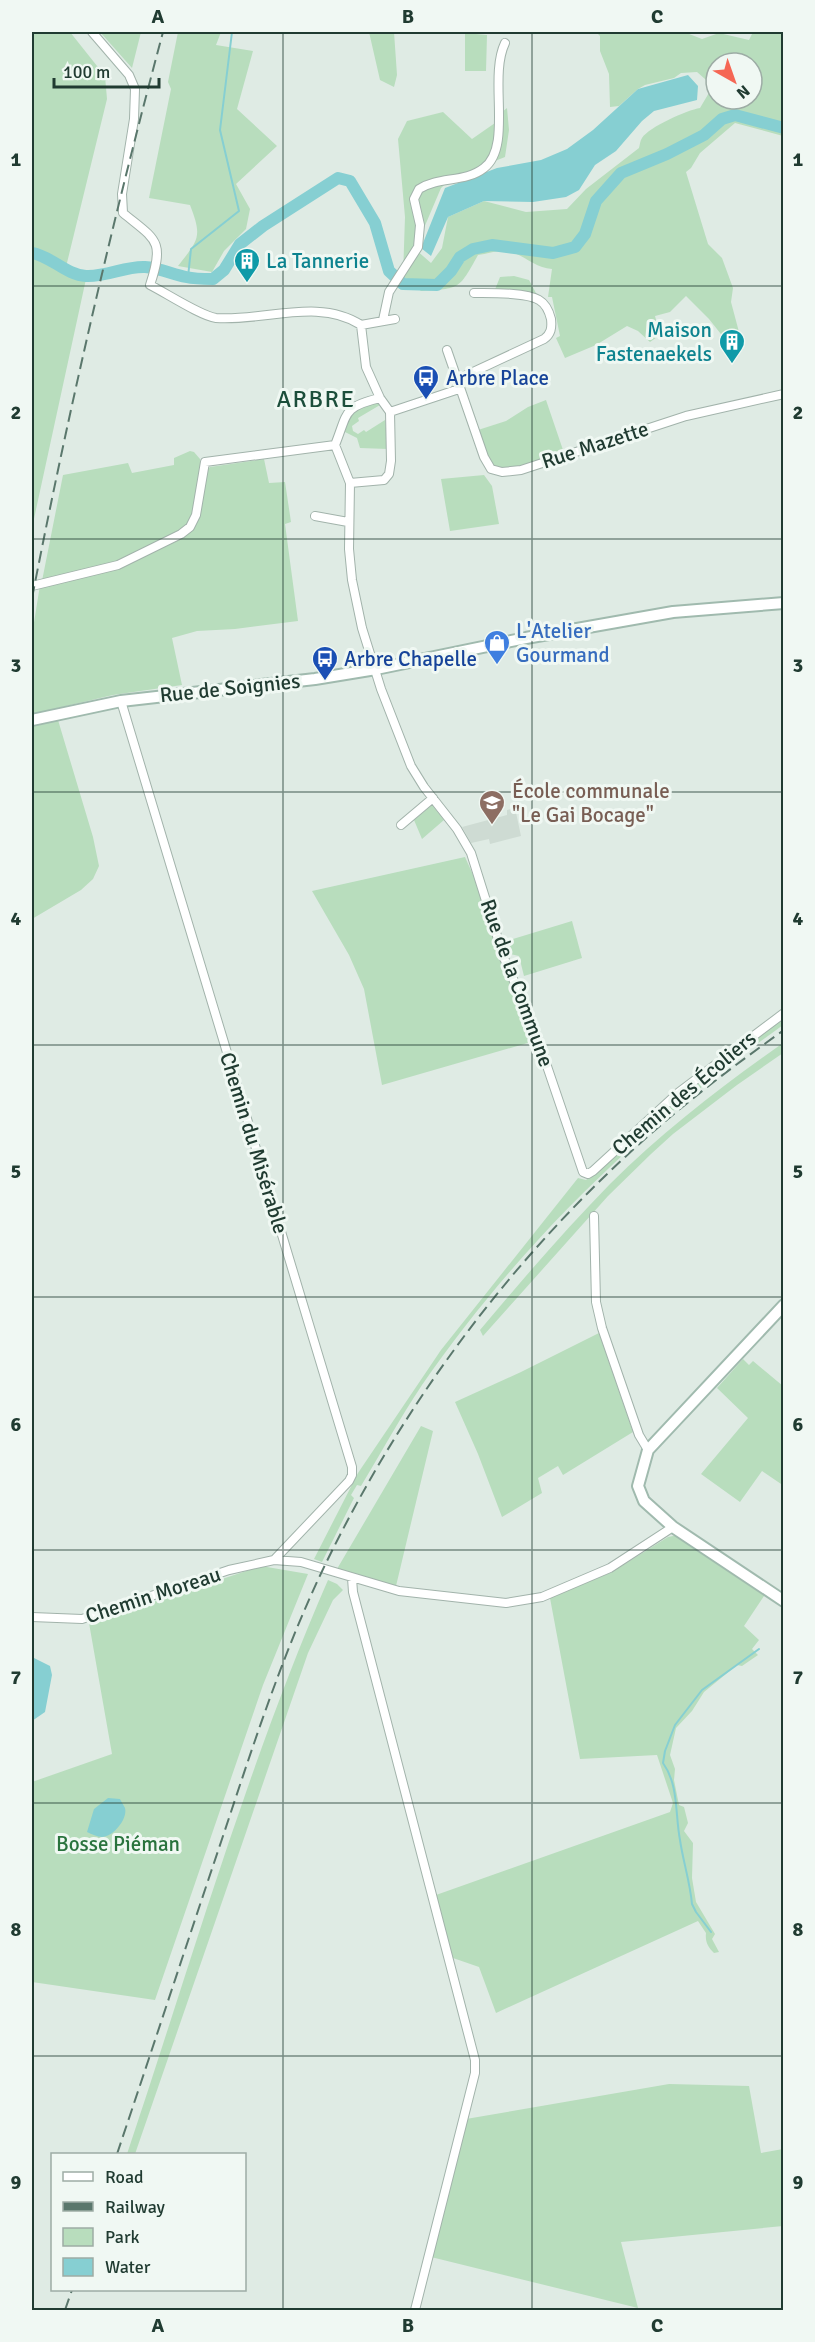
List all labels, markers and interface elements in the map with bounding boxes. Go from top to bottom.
text: A [152,4,165,29]
text: B [402,4,414,29]
text: C [651,4,663,29]
scale bar [54,51,159,89]
north arrow [704,51,764,111]
text: 100 m [63,61,110,83]
text: N [732,80,754,103]
text: 1 [11,147,22,172]
text: 1 [793,147,804,172]
building icon: La Tannerie [232,246,262,284]
place label: La Tannerie [266,248,369,274]
place label: Maison Fastenaekels [596,317,712,367]
building icon: Maison Fastenaekels [717,327,747,365]
bus stop icon: Arbre Place [411,363,441,401]
place label: Arbre Place [446,365,549,391]
district label: ARBRE [276,384,356,414]
text: 2 [11,400,21,425]
text: 2 [793,400,803,425]
street label: Rue Mazette [538,415,652,475]
place label: L'Atelier Gourmand [516,618,610,668]
shop icon: L'Atelier Gourmand [482,628,512,666]
bus stop icon: Arbre Chapelle [310,644,340,682]
place label: Arbre Chapelle [344,646,477,672]
text: 3 [11,653,21,678]
text: 3 [793,653,803,678]
street label: Rue de Soignies [158,668,302,708]
place label: École communale "Le Gai Bocage" [512,778,670,828]
school or university icon: École communale "Le Gai Bocage" [477,788,507,826]
street label: Rue de la Commune [475,895,559,1071]
text: 4 [11,906,22,931]
text: 4 [793,906,804,931]
street label: Chemin des Écoliers [607,1025,761,1161]
street label: Chemin du Misérable [214,1049,294,1237]
text: 5 [11,1159,21,1184]
text: 5 [793,1159,803,1184]
text: 6 [11,1412,22,1437]
text: 6 [793,1412,804,1437]
street label: Chemin Moreau [82,1561,224,1629]
text: 7 [11,1665,22,1690]
text: 7 [793,1665,804,1690]
park label: Bosse Piéman [56,1831,180,1857]
text: 8 [11,1917,22,1942]
text: 8 [793,1917,804,1942]
legend [51,2153,246,2291]
text: Road [105,2166,144,2188]
text: 9 [11,2170,22,2195]
text: 9 [793,2170,804,2195]
text: Railway [105,2196,166,2218]
text: Park [105,2226,140,2248]
text: Water [105,2256,151,2278]
text: A [152,2313,165,2338]
text: B [402,2313,414,2338]
text: C [651,2313,663,2338]

